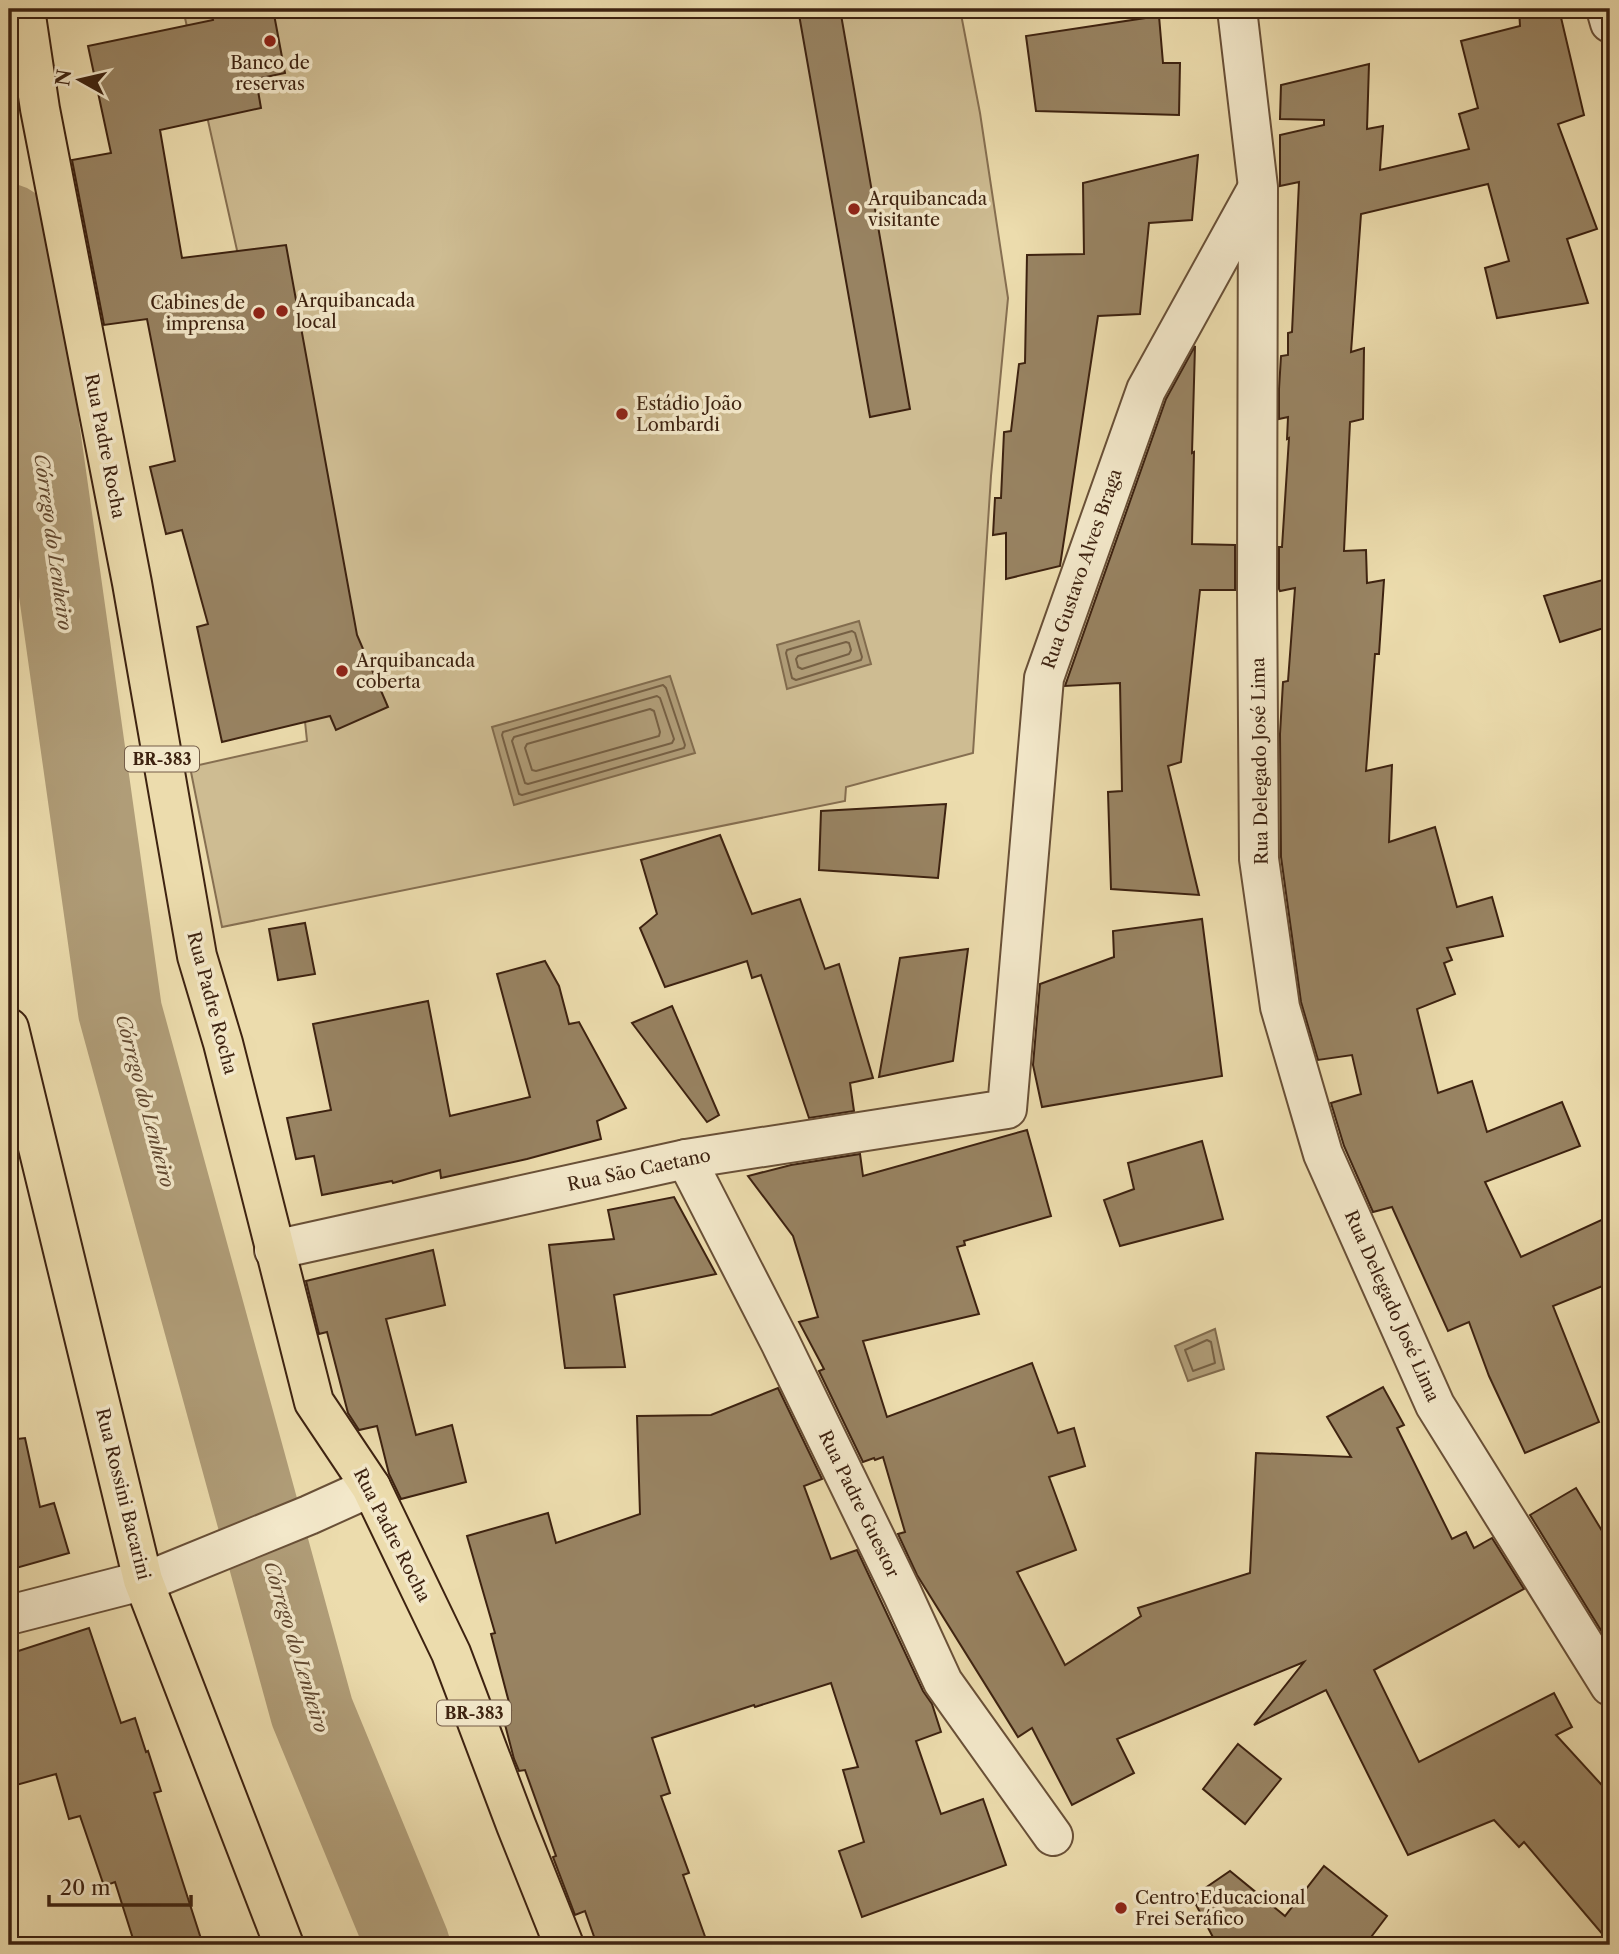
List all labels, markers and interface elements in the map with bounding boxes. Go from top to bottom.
marker: Banco de reservas [262,33,278,49]
north arrow [46,46,116,116]
place label: Banco de reservas [230,52,310,95]
text: N [51,68,76,87]
place label: Arquibancada visitante [867,188,988,231]
marker: Arquibancada visitante [846,201,862,217]
place label: Arquibancada local [295,290,416,333]
place label: Cabines de imprensa [150,292,245,335]
marker: Arquibancada local [274,303,290,319]
marker: Cabines de imprensa [251,305,267,321]
street label: Rua Padre Rocha [80,372,130,521]
place label: Estádio João Lombardi [636,393,742,436]
marker: Estádio João Lombardi [614,406,630,422]
water label: Córrego do Lenheiro [29,452,77,632]
street label: Rua Gustavo Alves Braga [1037,466,1127,672]
place label: Arquibancada coberta [355,650,476,693]
street label: Rua Delegado José Lima [1247,657,1273,865]
marker: Arquibancada coberta [334,663,350,679]
road number: BR-383 [125,746,199,772]
street label: Rua Padre Rocha [182,929,242,1077]
water label: Córrego do Lenheiro [111,1012,179,1190]
street label: Rua São Caetano [565,1144,713,1196]
street label: Rua Delegado José Lima [1340,1207,1444,1406]
street label: Rua Rossini Bacarini [91,1406,155,1583]
street label: Rua Padre Guestor [814,1427,904,1582]
street label: Rua Padre Rocha [349,1465,435,1606]
water label: Córrego do Lenheiro [259,1559,333,1735]
road number: BR-383 [437,1700,511,1726]
scale bar [49,1863,191,1907]
text: 20 m [60,1875,111,1900]
place label: Centro Educacional Frei Seráfico [1135,1887,1305,1930]
marker: Centro Educacional Frei Seráfico [1113,1900,1129,1916]

